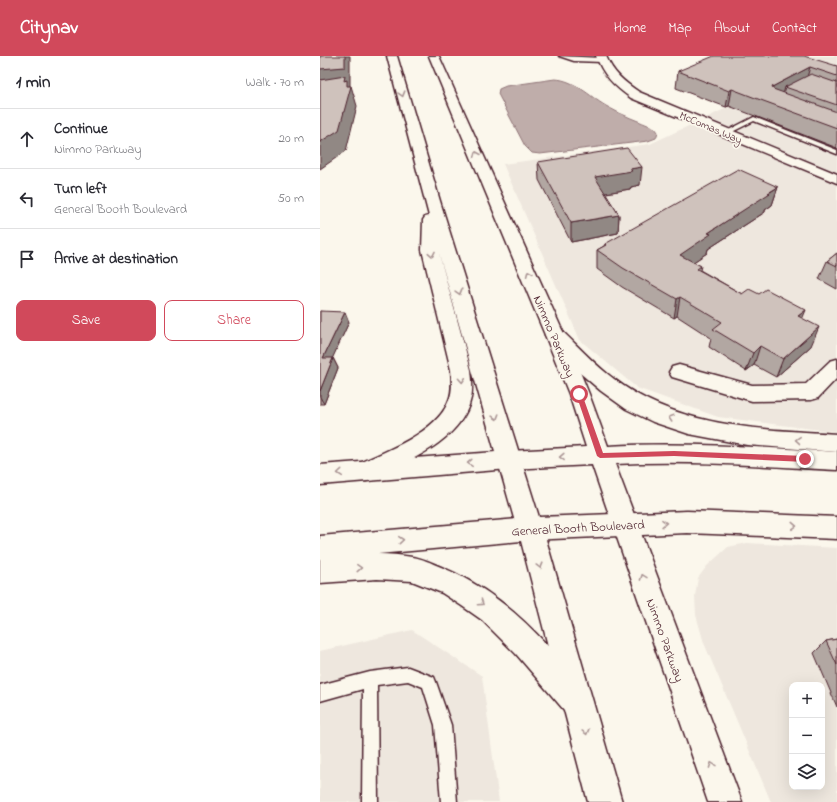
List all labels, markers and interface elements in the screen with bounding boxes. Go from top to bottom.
text: Citynav [20,15,78,42]
text: Home [614,18,646,39]
text: Map [668,18,692,39]
text: About [714,18,750,39]
text: Contact [772,18,817,39]
text: 1 min [16,70,50,95]
text: Walk · 70 m [245,73,304,92]
one-way arrow [397,90,406,97]
street label: McComas Way [676,108,744,149]
text: Continue [54,118,108,140]
icon: ahead [16,128,38,150]
text: 20 m [279,129,304,148]
text: Nimmo Parkway [54,140,142,159]
one-way arrow [474,151,482,159]
text: Turn left [54,178,107,200]
icon: left [16,188,38,210]
text: 50 m [278,189,304,208]
text: General Booth Boulevard [54,200,187,219]
icon: arrive [16,248,38,270]
text: Arrive at destination [54,248,178,270]
one-way arrow [427,251,435,257]
one-way arrow [525,270,533,277]
one-way arrow [454,289,463,296]
street label: Nimmo Parkway [527,293,579,381]
button: Save [16,300,156,341]
button: Share [164,300,304,341]
one-way arrow [458,377,467,383]
route start [570,385,588,403]
one-way arrow [491,413,500,420]
one-way arrow [667,415,674,423]
one-way arrow [795,436,801,445]
route end [796,450,814,468]
one-way arrow [559,453,565,462]
one-way arrow [467,458,473,467]
one-way arrow [337,468,343,477]
street label: General Booth Boulevard [511,515,646,541]
one-way arrow [661,519,667,527]
one-way arrow [791,522,797,531]
one-way arrow [398,536,404,545]
one-way arrow [356,563,362,572]
one-way arrow [536,563,544,570]
one-way arrow [640,574,648,581]
street label: Nimmo Parkway [640,596,688,685]
one-way arrow [476,598,483,605]
map controls [789,682,825,790]
button: + [789,682,825,718]
button: − [789,718,825,754]
one-way arrow [581,728,590,735]
button: layers [789,754,825,790]
one-way arrow [709,762,717,769]

